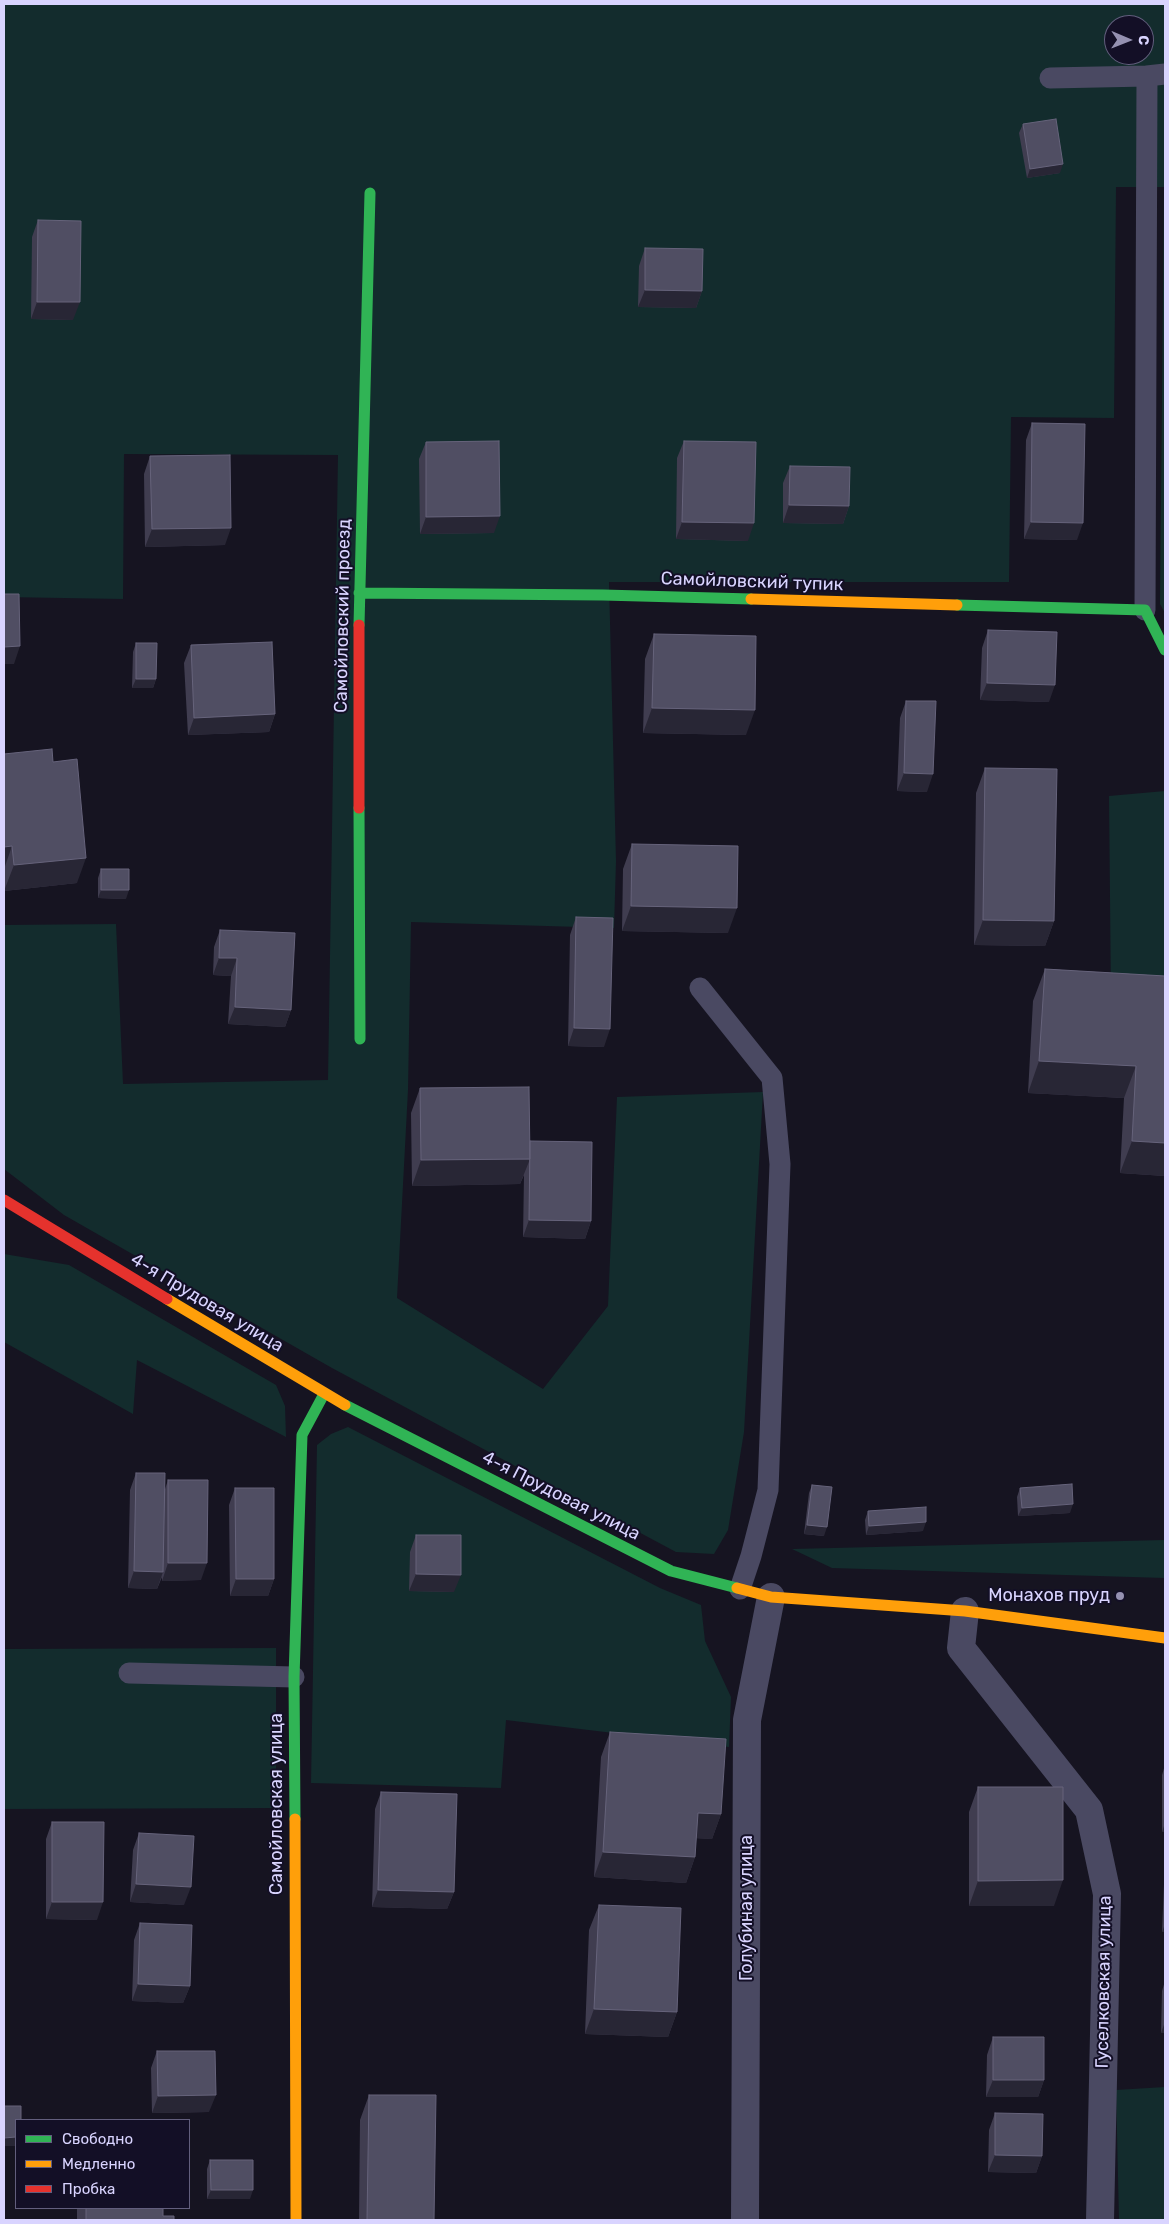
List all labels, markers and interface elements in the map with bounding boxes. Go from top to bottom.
north arrow [1104,15,1154,65]
text: С [1135,35,1152,45]
street label: Самойловский проезд [331,519,355,713]
street label: Самойловский тупик [660,568,844,596]
street label: 4-я Прудовая улица [127,1249,287,1357]
street label: 4-я Прудовая улица [478,1447,644,1545]
place label: Монахов пруд [988,1585,1110,1607]
marker: Монахов пруд [1114,1590,1126,1602]
street label: Самойловская улица [266,1713,288,1895]
street label: Голубиная улица [736,1835,758,1981]
street label: Гуселковская улица [1092,1895,1116,2069]
legend [15,2119,190,2209]
text: Свободно [62,2130,133,2148]
text: Медленно [62,2155,135,2173]
text: Пробка [62,2180,115,2198]

